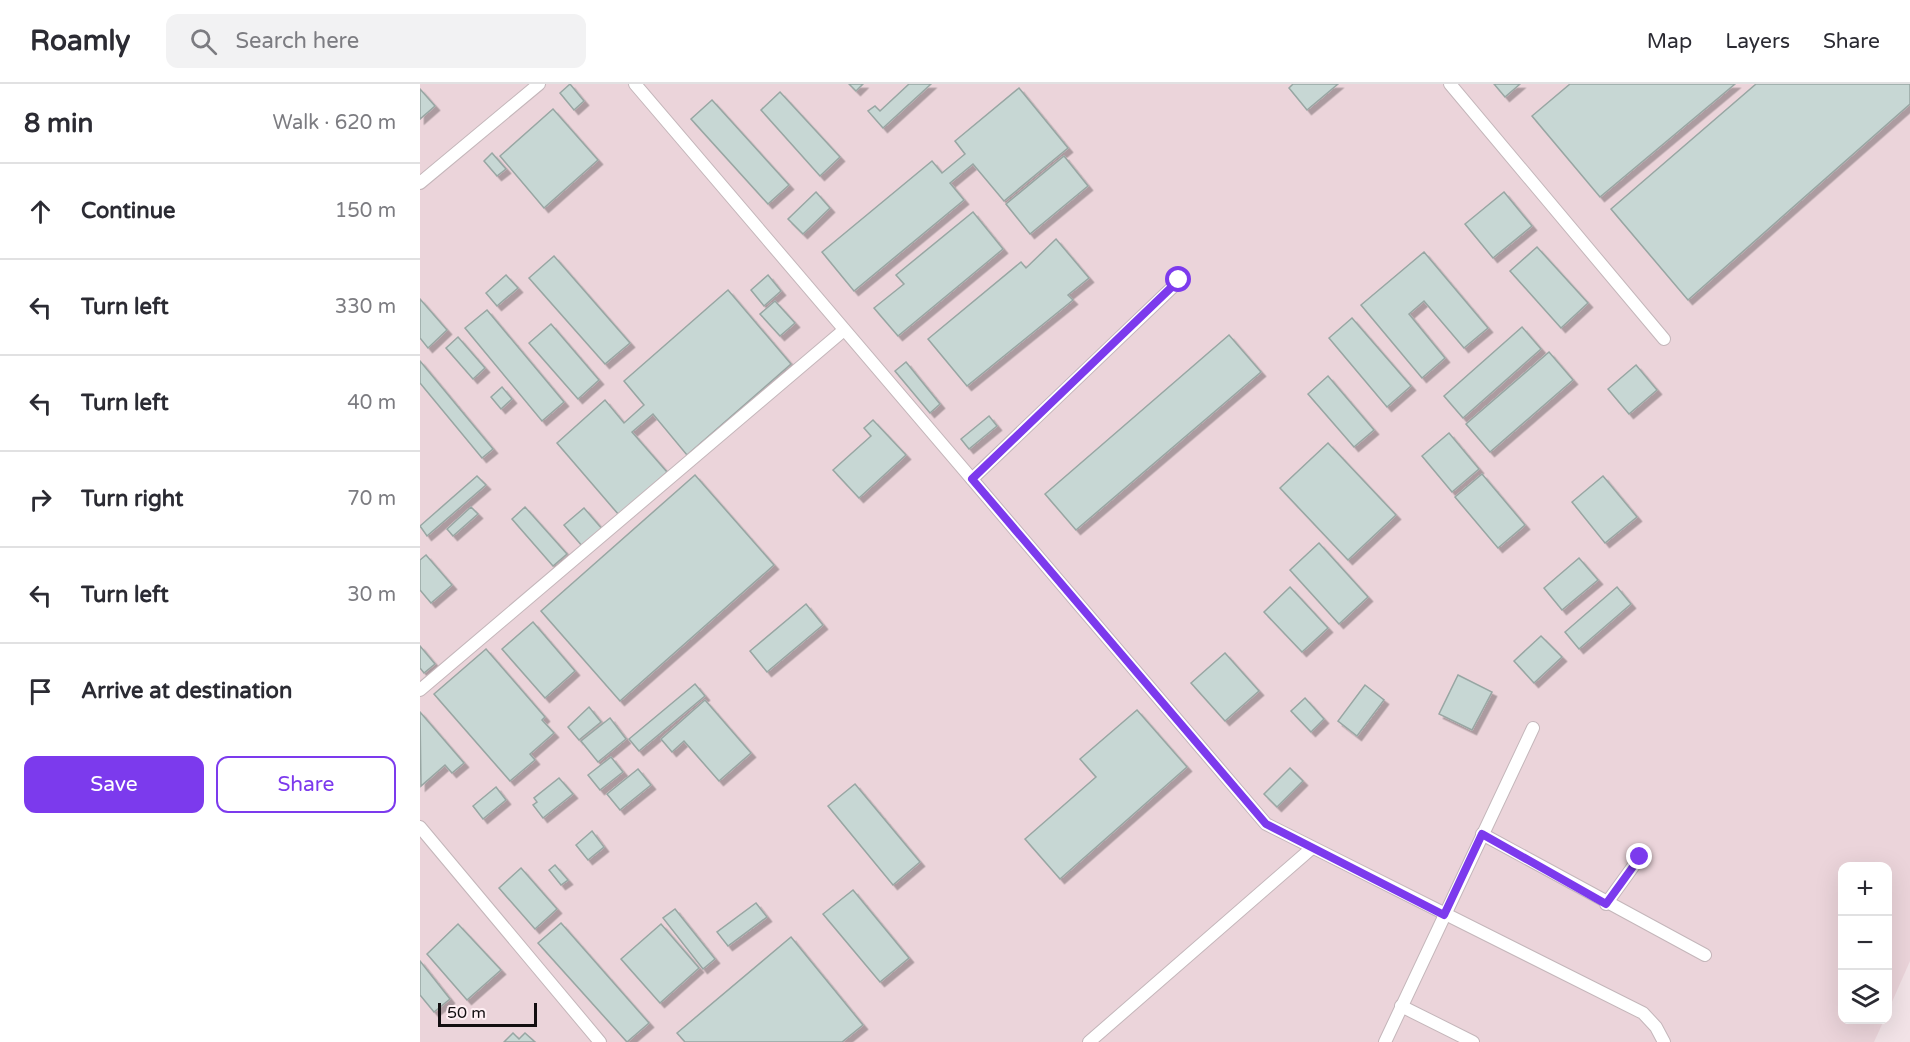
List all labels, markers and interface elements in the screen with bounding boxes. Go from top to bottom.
search box [166,14,586,68]
text: Roamly [30,24,130,58]
icon: search [187,25,220,58]
text: Search here [235,28,359,54]
text: Map [1647,29,1692,54]
text: Layers [1725,29,1790,54]
text: Share [1823,29,1880,54]
text: 8 min [24,108,93,139]
text: Walk · 620 m [273,111,396,135]
icon: ahead [24,195,57,228]
text: Continue [81,198,176,224]
text: 150 m [335,199,396,223]
route start [1165,266,1191,292]
icon: left [24,291,57,324]
text: Turn left [81,294,169,320]
text: 330 m [335,295,396,319]
icon: left [24,387,57,420]
text: Turn left [81,390,169,416]
text: 40 m [347,391,396,415]
icon: right [24,483,57,516]
text: Turn right [81,486,183,512]
text: 70 m [347,487,396,511]
icon: left [24,579,57,612]
text: Turn left [81,582,169,608]
text: 30 m [347,583,396,607]
icon: arrive [24,675,57,708]
text: Arrive at destination [81,678,292,704]
button: Save [24,756,204,813]
button: Share [216,756,396,813]
route end [1626,843,1652,869]
map controls [1838,862,1892,1024]
button: + [1838,862,1892,916]
button: − [1838,916,1892,970]
button: layers [1838,970,1892,1024]
scale bar [438,1000,537,1028]
text: 50 m [447,1003,486,1023]

